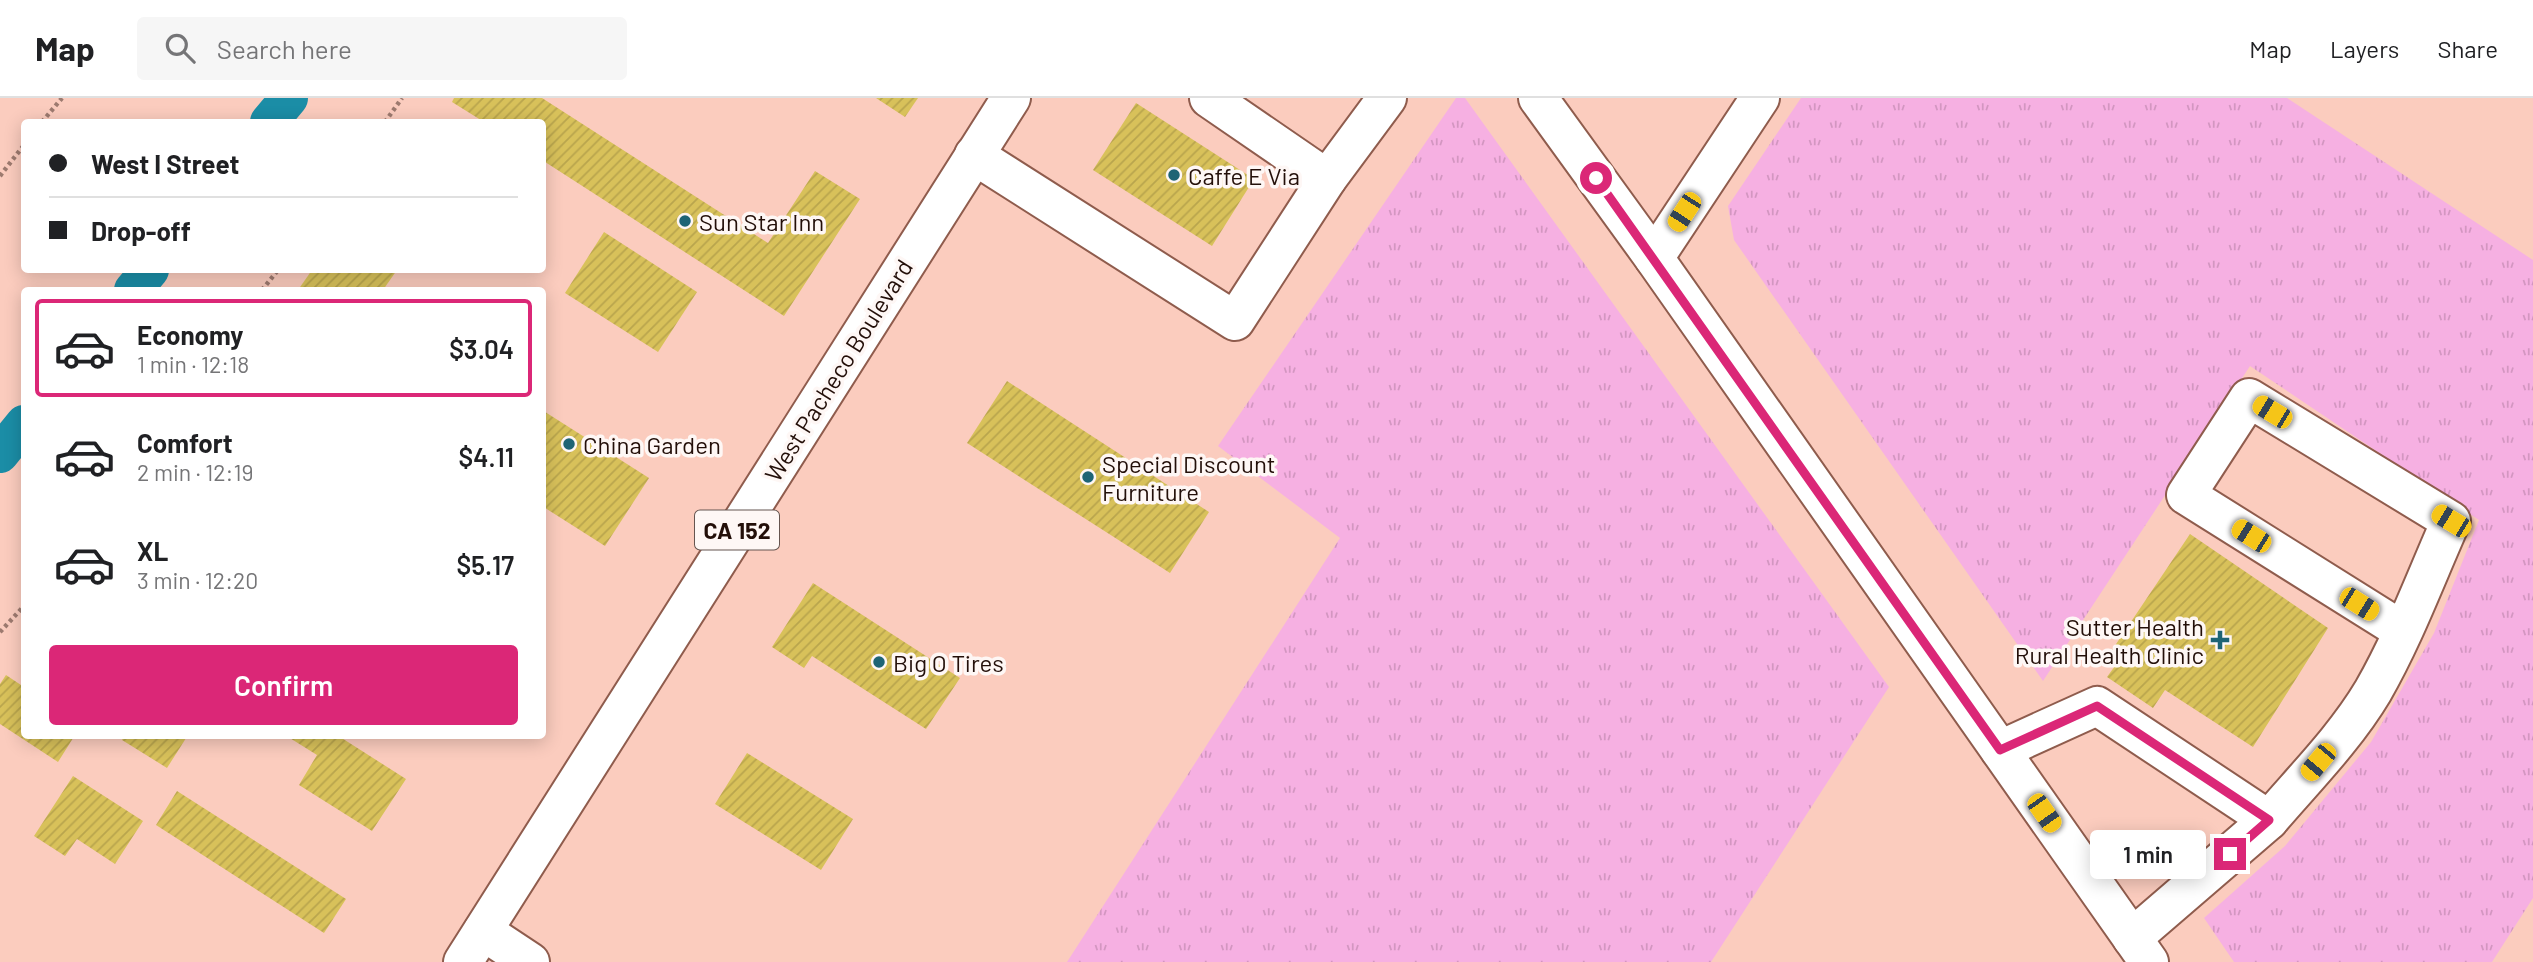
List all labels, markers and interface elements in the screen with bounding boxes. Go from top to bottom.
search box [137,17,627,80]
text: Map [35,28,95,68]
icon: search [161,29,199,67]
text: Search here [217,33,352,64]
text: Map [2249,34,2292,63]
text: Layers [2330,34,2399,63]
text: Share [2437,34,2498,63]
text: West I Street [91,148,239,179]
place label: Caffe E Via [1188,161,1300,190]
route start [1580,162,1612,194]
marker: Caffe E Via [1166,167,1182,183]
car [1664,189,1705,235]
place label: Sun Star Inn [699,207,824,236]
marker: Sun Star Inn [677,213,693,229]
text: Drop-off [91,215,191,246]
street label: West Pacheco Boulevard [758,254,918,486]
icon: car [53,317,116,380]
text: Economy [137,319,243,350]
text: $3.04 [449,333,514,364]
text: 1 min · 12:18 [137,350,249,378]
car [2249,392,2296,432]
icon: car [53,425,116,488]
text: Comfort [137,427,233,458]
place label: China Garden [583,430,721,459]
marker: China Garden [561,436,577,452]
text: $4.11 [458,441,514,472]
place label: Special Discount Furniture [1102,449,1276,506]
text: 2 min · 12:19 [137,458,253,486]
marker: Special Discount Furniture [1080,469,1096,485]
car [2428,501,2475,541]
road number: CA 152 [695,510,779,550]
car [2228,516,2275,556]
icon: car [53,533,116,596]
text: XL [137,535,168,566]
text: $5.17 [457,549,514,580]
text: 3 min · 12:20 [137,566,258,594]
car [2336,584,2383,624]
place label: Sutter Health Rural Health Clinic [2015,612,2204,669]
marker: Sutter Health Rural Health Clinic [2210,630,2230,650]
button: Confirm [49,645,518,725]
place label: Big O Tires [893,648,1004,677]
marker: Big O Tires [871,654,887,670]
car [2297,739,2340,785]
car [2024,790,2065,836]
callout: 1 min [2090,830,2206,878]
route end [2214,838,2246,870]
text: 1 min [2123,840,2173,868]

